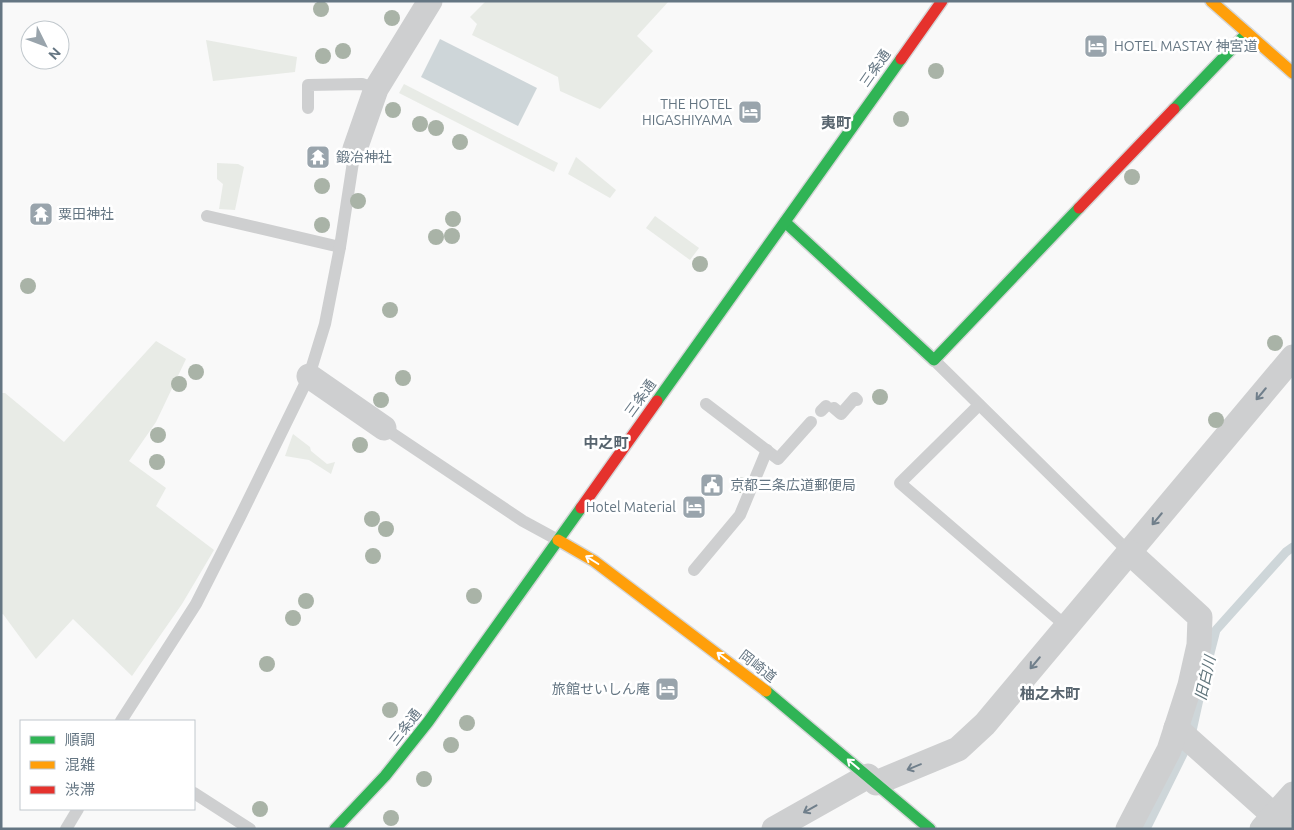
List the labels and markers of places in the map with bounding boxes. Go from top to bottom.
hotel icon: HOTEL MASTAY 神宮道 [1083,33,1109,59]
place label: HOTEL MASTAY 神宮道 [1114,38,1258,54]
place label: THE HOTEL HIGASHIYAMA [642,96,732,128]
hotel icon: THE HOTEL HIGASHIYAMA [737,99,763,125]
temple icon: 鍛冶神社 [305,144,331,170]
place label: 鍛冶神社 [336,149,392,165]
temple icon: 粟田神社 [28,201,54,227]
place label: 粟田神社 [58,206,114,222]
public building icon: 京都三条広道郵便局 [699,472,725,498]
place label: 京都三条広道郵便局 [730,477,856,493]
hotel icon: Hotel Material [681,494,707,520]
place label: Hotel Material [586,499,676,515]
hotel icon: 旅館せいしん庵 [654,676,680,702]
place label: 旅館せいしん庵 [552,681,650,697]

